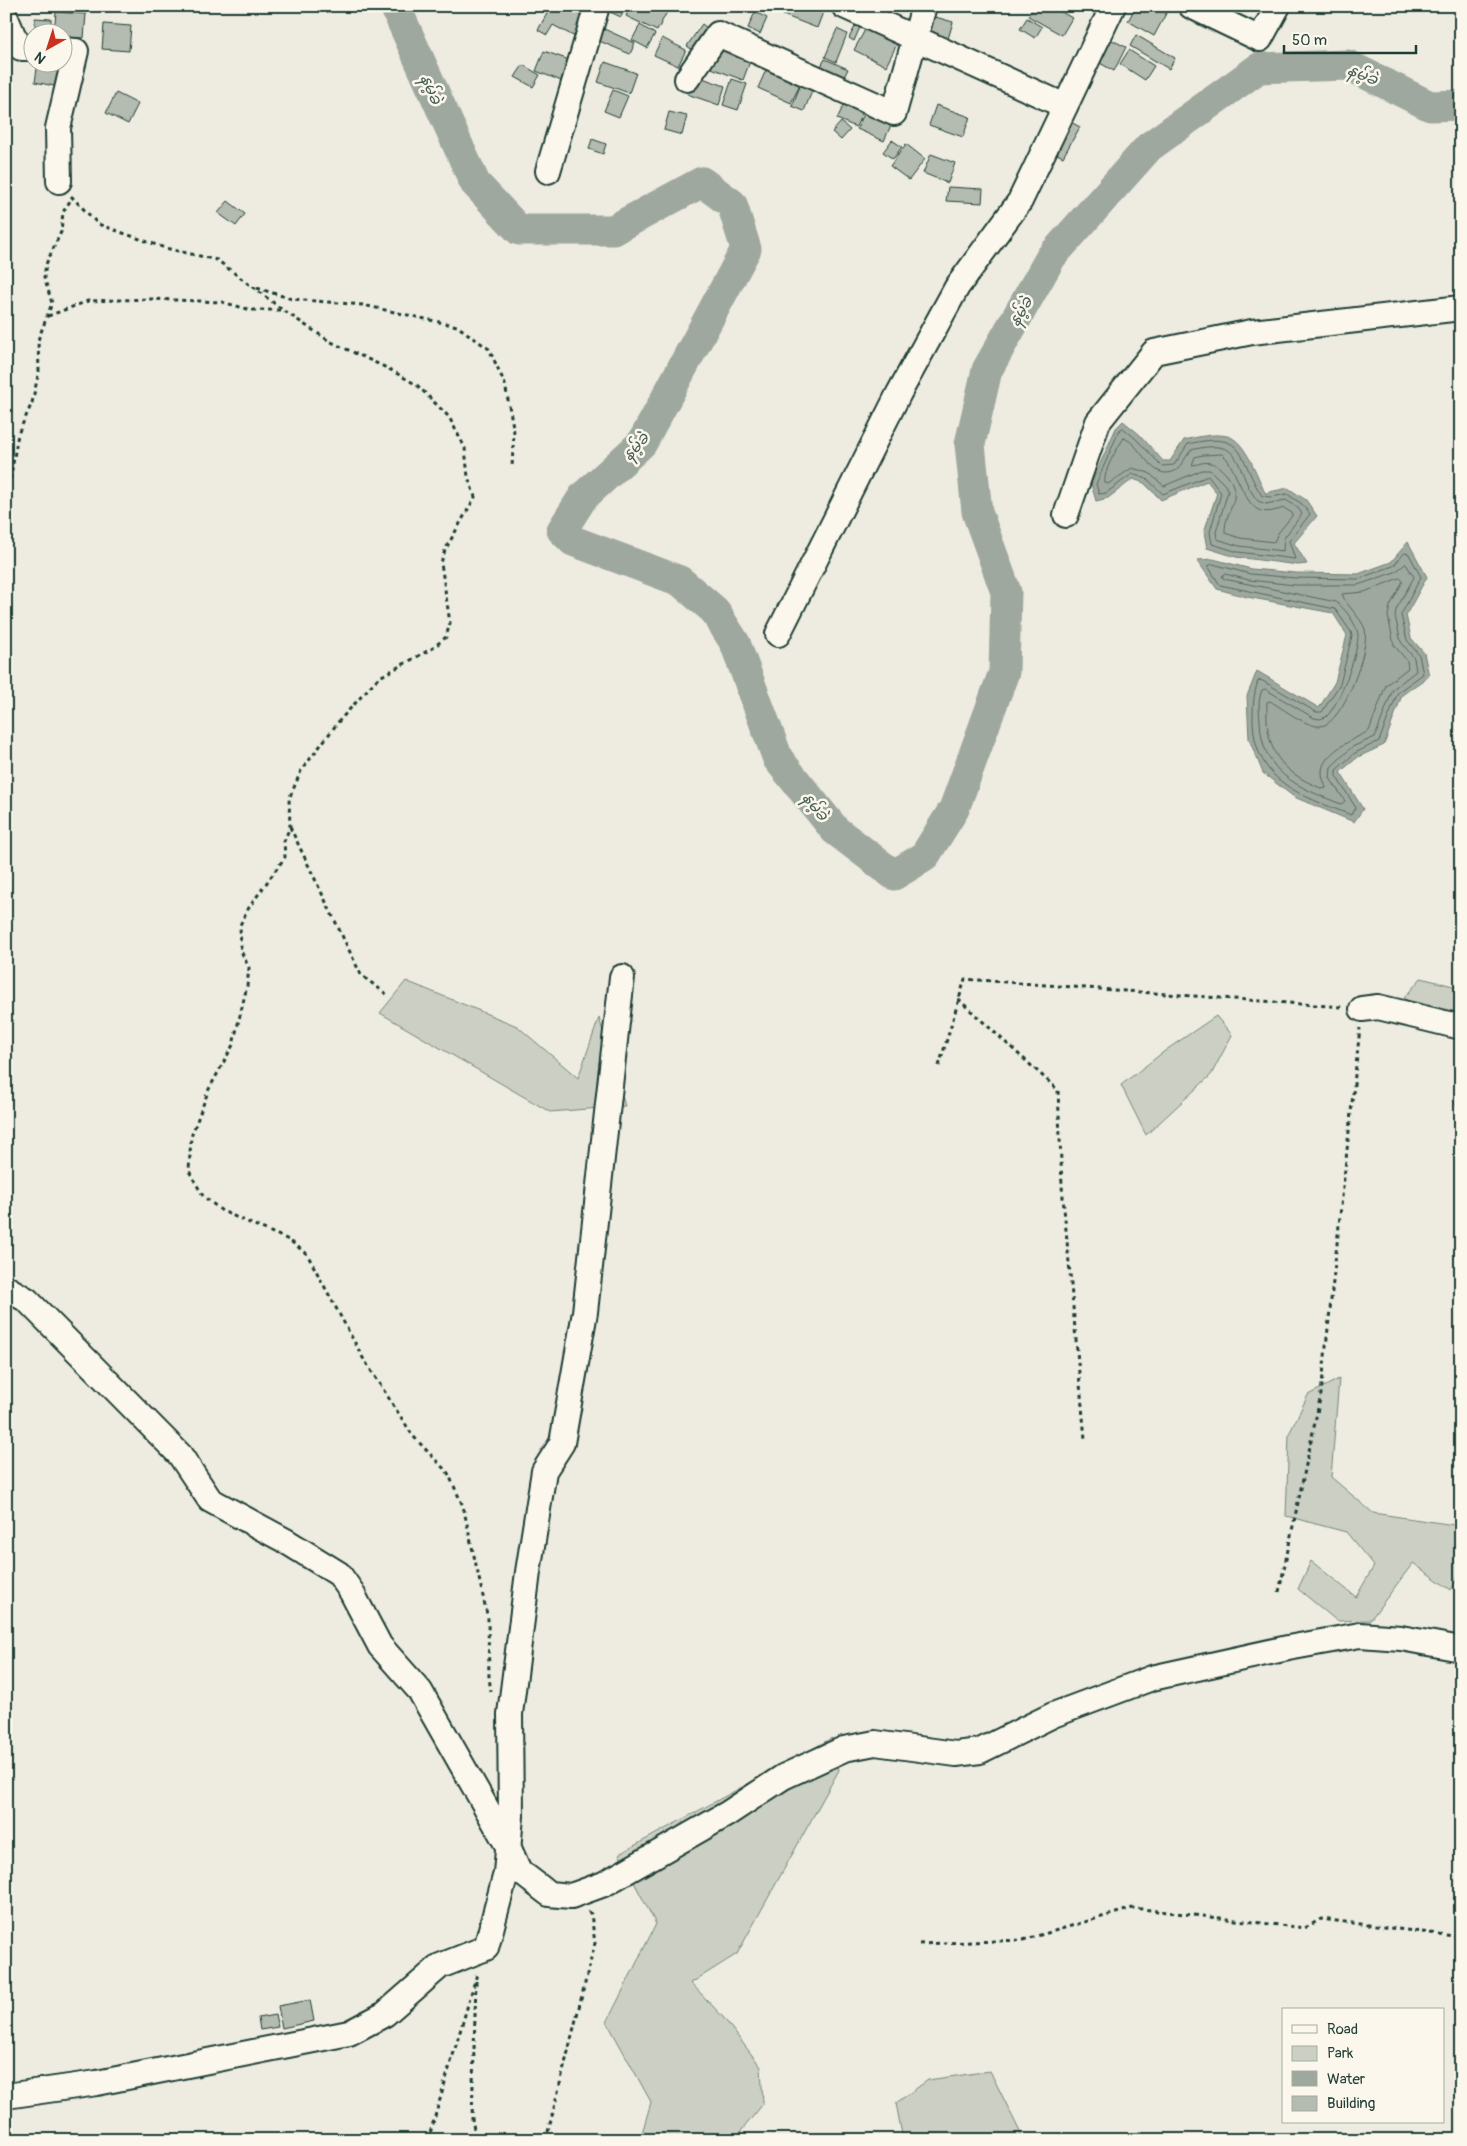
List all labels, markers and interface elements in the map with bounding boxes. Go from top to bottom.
north arrow [22,22,72,72]
scale bar [1284,22,1417,54]
text: 50 m [1292,31,1327,50]
text: N [31,48,49,67]
water label: နမ့်ခဲ [1343,58,1382,93]
water label: နမ့်ခဲ [413,70,449,110]
water label: နမ့်ခဲ [1003,291,1040,331]
water label: နမ့်ခဲ [617,426,656,467]
water label: နမ့်ခဲ [795,787,835,828]
legend [1282,2008,1444,2124]
text: Road [1327,2020,1358,2039]
text: Park [1327,2044,1354,2063]
text: Water [1327,2070,1366,2089]
text: Building [1327,2094,1375,2113]

